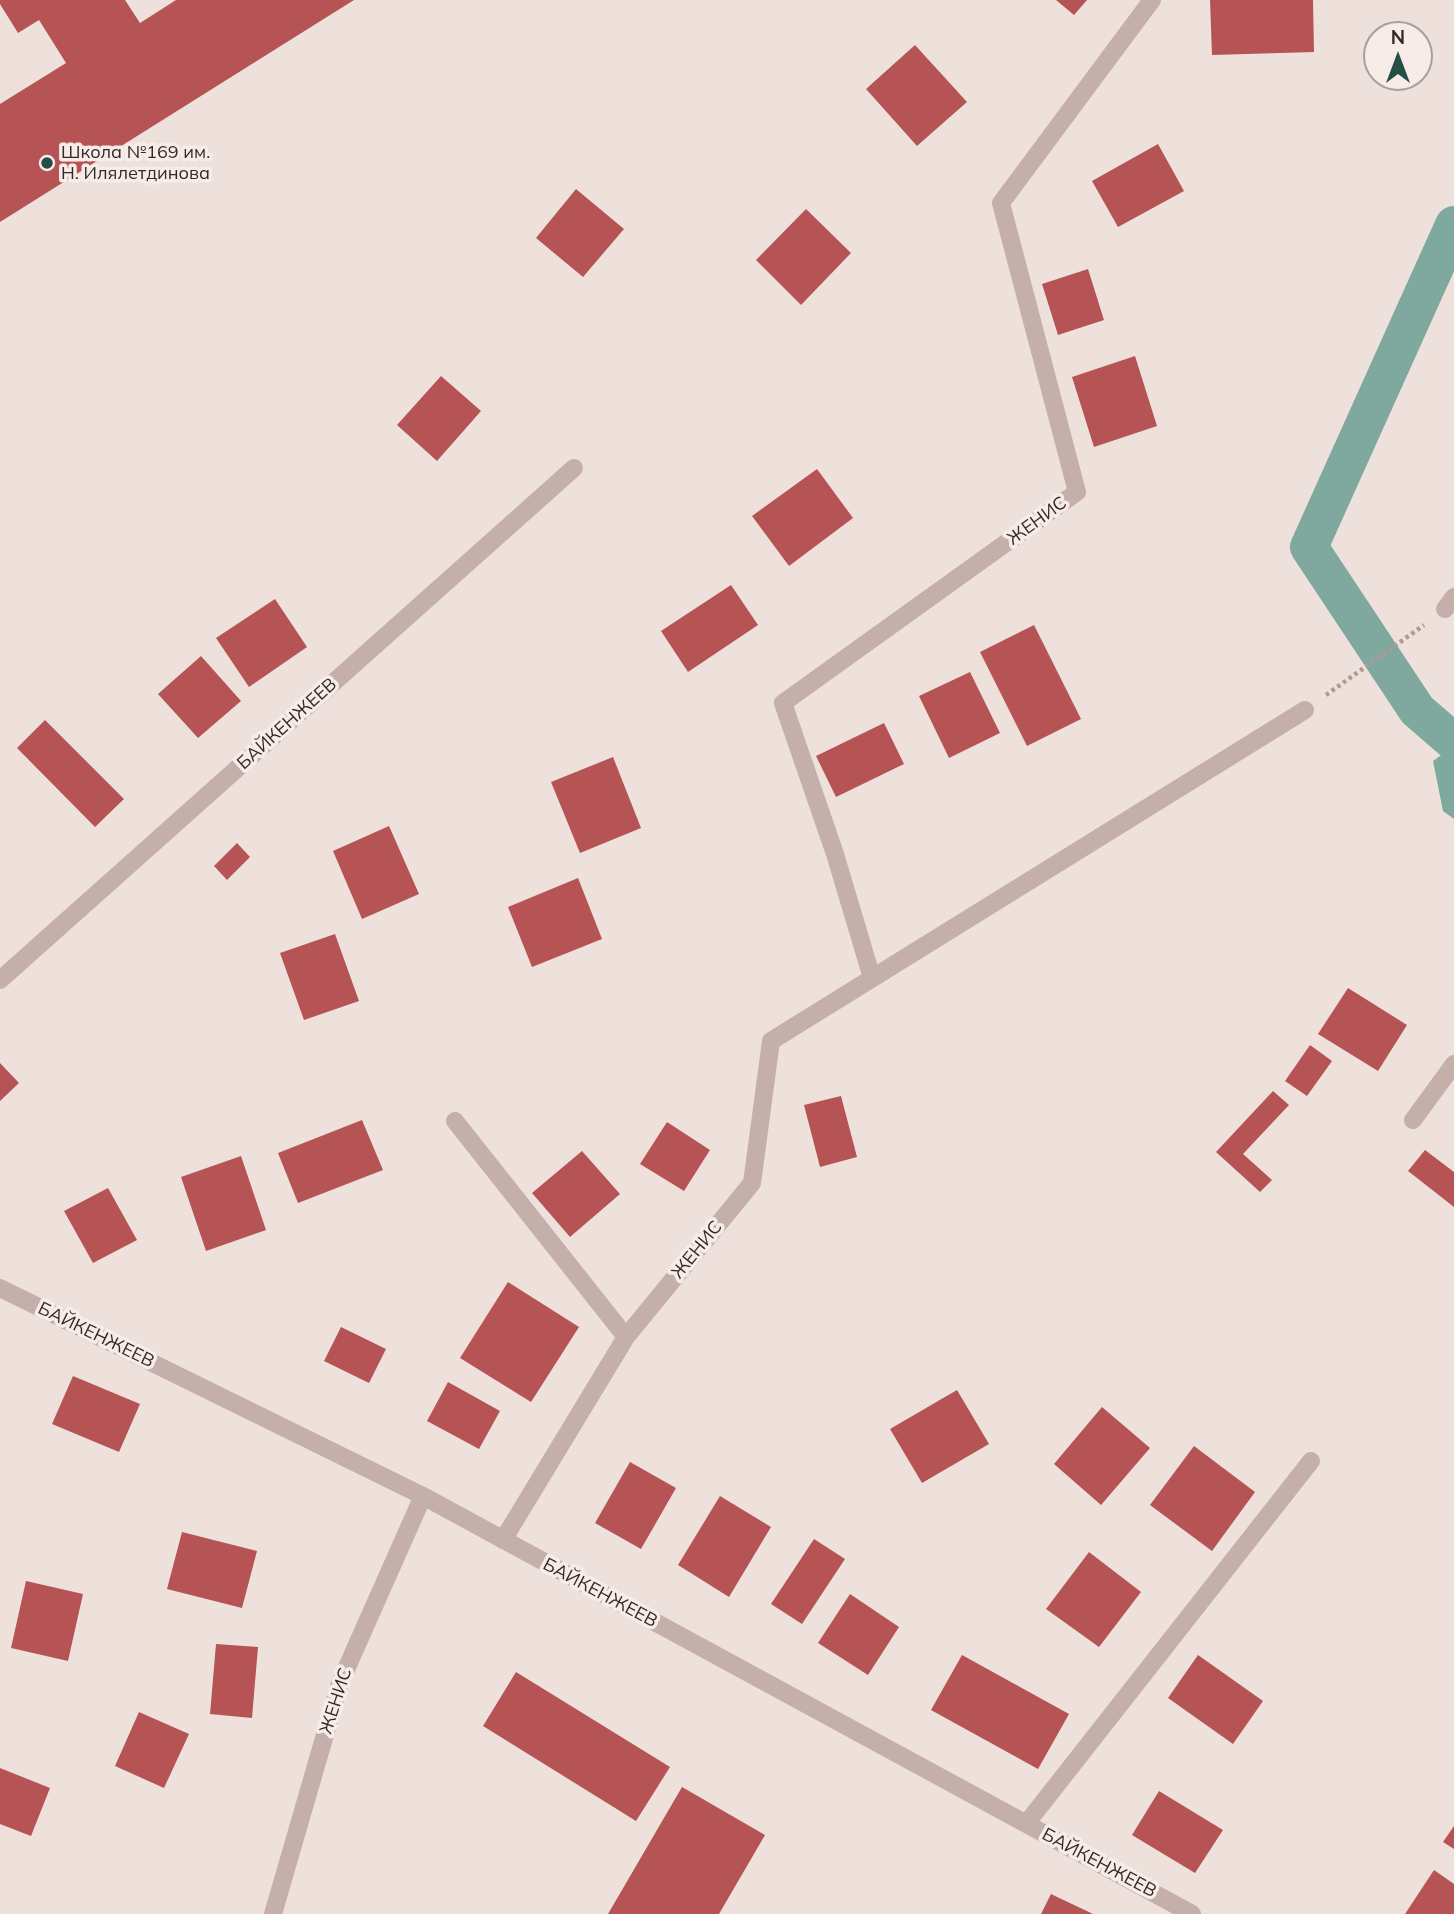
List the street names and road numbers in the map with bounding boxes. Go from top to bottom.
street label: ЖЕНИС [1003,492,1071,550]
street label: БАЙКЕНЖЕЕВ [233,674,341,774]
street label: ЖЕНИС [667,1217,727,1283]
street label: БАЙКЕНЖЕЕВ [34,1298,158,1372]
street label: БАЙКЕНЖЕЕВ [539,1554,661,1632]
street label: ЖЕНИС [315,1665,357,1737]
street label: БАЙКЕНЖЕЕВ [1038,1824,1160,1902]

